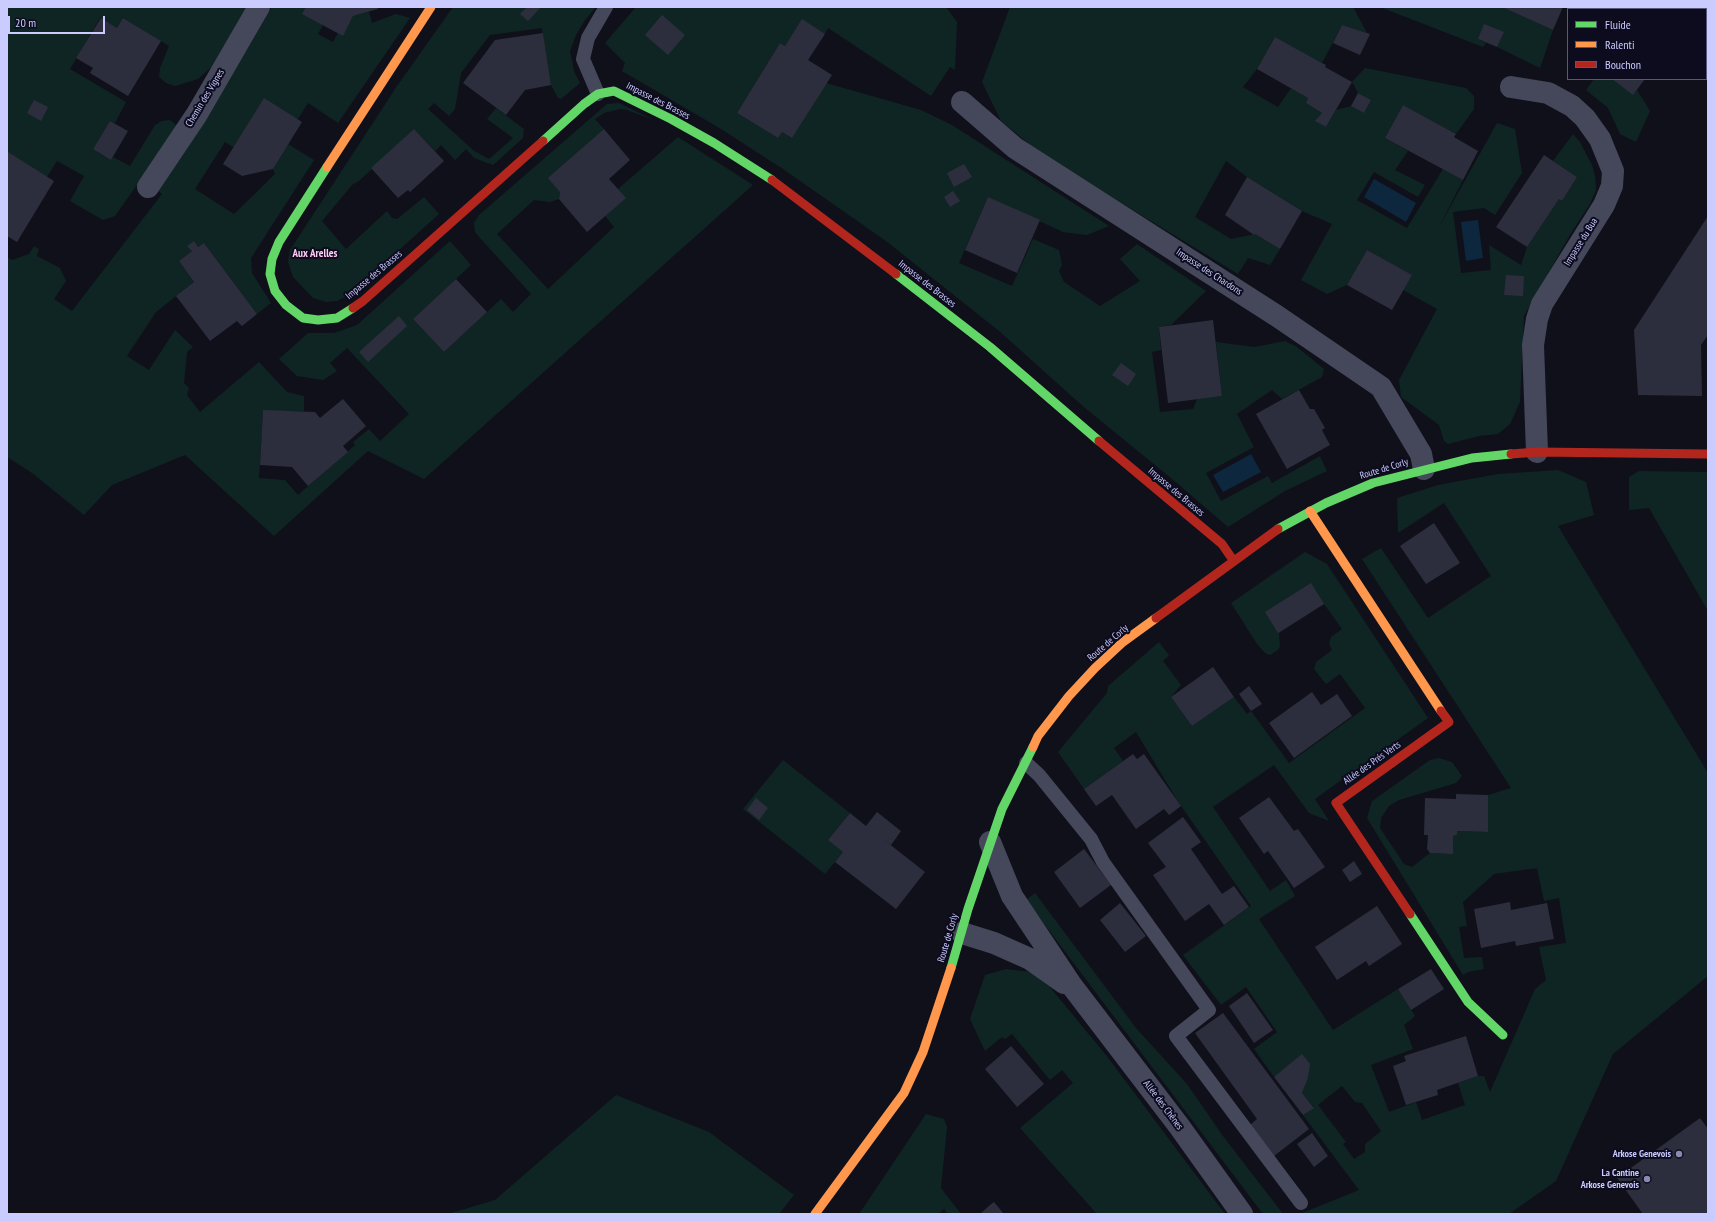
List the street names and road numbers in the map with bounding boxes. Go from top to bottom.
street label: Chemin des Vignes [183,67,227,129]
street label: Impasse des Brasses [624,80,692,122]
street label: Impasse du Bua [1562,216,1600,268]
street label: Impasse des Chardons [1174,246,1244,298]
street label: Impasse des Brasses [343,248,405,302]
street label: Impasse des Brasses [896,258,958,310]
street label: Route de Corly [1358,456,1410,482]
street label: Impasse des Brasses [1145,465,1207,519]
street label: Route de Corly [1085,622,1131,664]
street label: Allée des Prés Verts [1341,739,1403,787]
street label: Route de Corly [935,912,961,964]
street label: Allée des Chênes [1141,1078,1185,1132]

